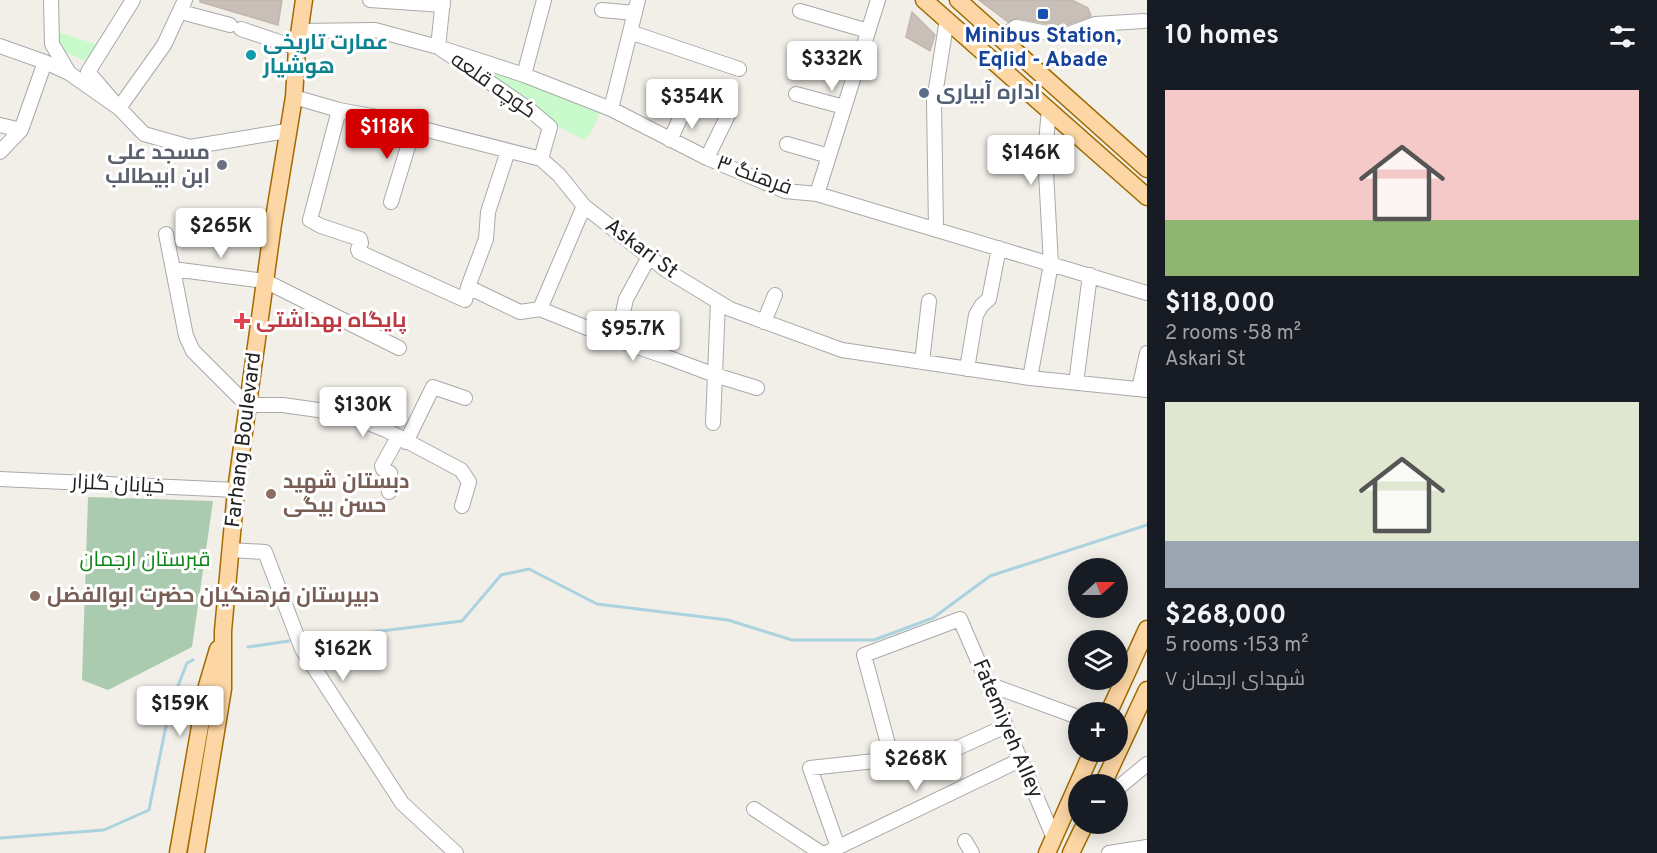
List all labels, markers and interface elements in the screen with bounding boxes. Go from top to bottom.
marker: Minibus Station, Eqlid - Abade [1036,7,1050,21]
text: 10 homes [1165,20,1279,53]
icon: filters [1606,20,1639,53]
place label: Minibus Station, Eqlid - Abade [964,23,1122,74]
place label: عمارت تاریخی هوشیار [262,30,388,81]
pin: $332K [790,41,874,92]
street label: کوچه قلعه [445,47,541,125]
text: $332K [801,47,863,73]
marker: عمارت تاریخی هوشیار [244,48,258,62]
pin: $354K [650,79,734,130]
place label: اداره آبیاری [936,80,1040,107]
text: $354K [660,85,724,111]
marker: اداره آبیاری [917,86,931,100]
pin: $118K [345,109,429,160]
text: $118K [360,115,414,141]
icon: home [1348,129,1456,237]
pin: $146K [989,135,1073,186]
place label: مسجد علی ابن ابیطالب [105,140,210,191]
text: $146K [1001,141,1061,167]
street label: فرهنگ ۳ [713,150,795,202]
marker: مسجد علی ابن ابیطالب [215,158,229,172]
pin: $265K [179,208,263,259]
street label: Askari St [599,213,683,285]
text: $265K [190,214,252,240]
text: $118,000 [1165,288,1275,321]
place label: پایگاه بهداشتی [256,308,407,335]
pin: $95.7K [584,311,682,362]
marker: پایگاه بهداشتی [233,312,251,330]
text: $95.7K [601,317,665,343]
text: 2 rooms · 58 m² [1165,321,1301,347]
text: Askari St [1165,347,1246,373]
street label: Farhang Boulevard [220,351,268,529]
pin: $130K [321,387,405,438]
text: $130K [333,393,393,419]
icon: home [1348,441,1456,549]
street label: خیابان گلزار [70,469,165,501]
place label: دبستان شهید حسن بیگی [283,469,409,520]
marker: دبستان شهید حسن بیگی [264,487,278,501]
park label: قبرستان ارجمان [79,547,211,574]
north arrow [1068,558,1128,618]
map controls [1068,558,1128,834]
place label: دبیرستان فرهنگیان حضرت ابوالفضل [47,583,379,610]
marker: دبیرستان فرهنگیان حضرت ابوالفضل [28,589,42,603]
text: $268,000 [1165,600,1286,633]
button: layers [1068,630,1128,690]
pin: $162K [301,631,385,682]
text: 5 rooms · 153 m² [1165,633,1308,659]
text: $162K [314,637,372,663]
street label: Fatemiyeh Alley [966,655,1048,803]
text: شهدای ارجمان ۷ [1165,667,1305,693]
pin: $159K [138,686,222,737]
text: $159K [151,692,209,718]
button: + [1068,702,1128,762]
pin: $268K [874,741,958,792]
text: $268K [884,747,948,773]
button: − [1068,774,1128,834]

